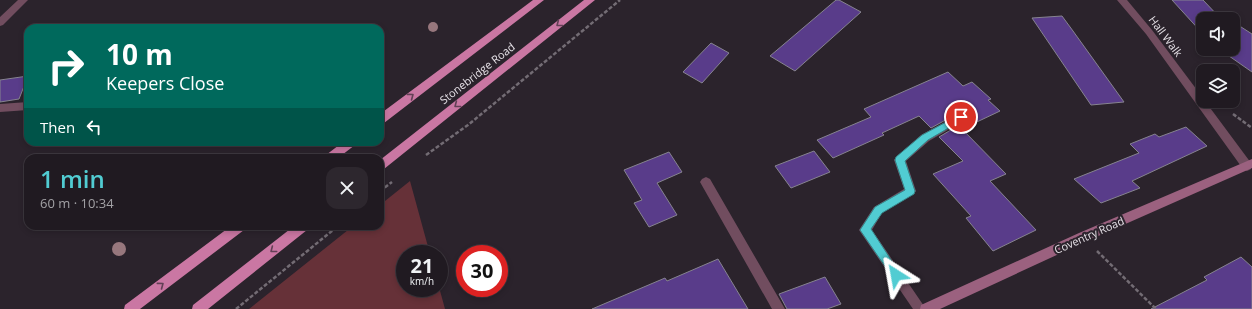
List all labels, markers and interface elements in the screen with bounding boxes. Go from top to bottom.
map controls [1196,12,1240,108]
button: sound [1196,12,1240,56]
street label: Hall Walk [1146,13,1186,60]
one-way arrow [557,20,564,27]
text: 10 m [106,35,173,73]
street label: Stonebridge Road [436,39,518,107]
icon: right [40,40,92,92]
button: layers [1196,64,1240,108]
text: Keepers Close [106,71,224,95]
one-way arrow [407,94,414,101]
one-way arrow [455,100,462,107]
pin [944,100,978,134]
icon: arrive [950,106,972,128]
icon: left [83,116,105,138]
text: Then [40,117,75,137]
text: 1 min [40,162,105,195]
button: close [326,167,368,209]
text: 60 m · 10:34 [40,194,114,212]
street label: Coventry Road [1052,213,1126,257]
one-way arrow [270,245,277,252]
speed limit sign: 30 [456,245,508,297]
text: 21 [411,252,433,279]
position arrow [875,254,917,296]
text: km/h [410,274,434,288]
one-way arrow [157,283,164,290]

